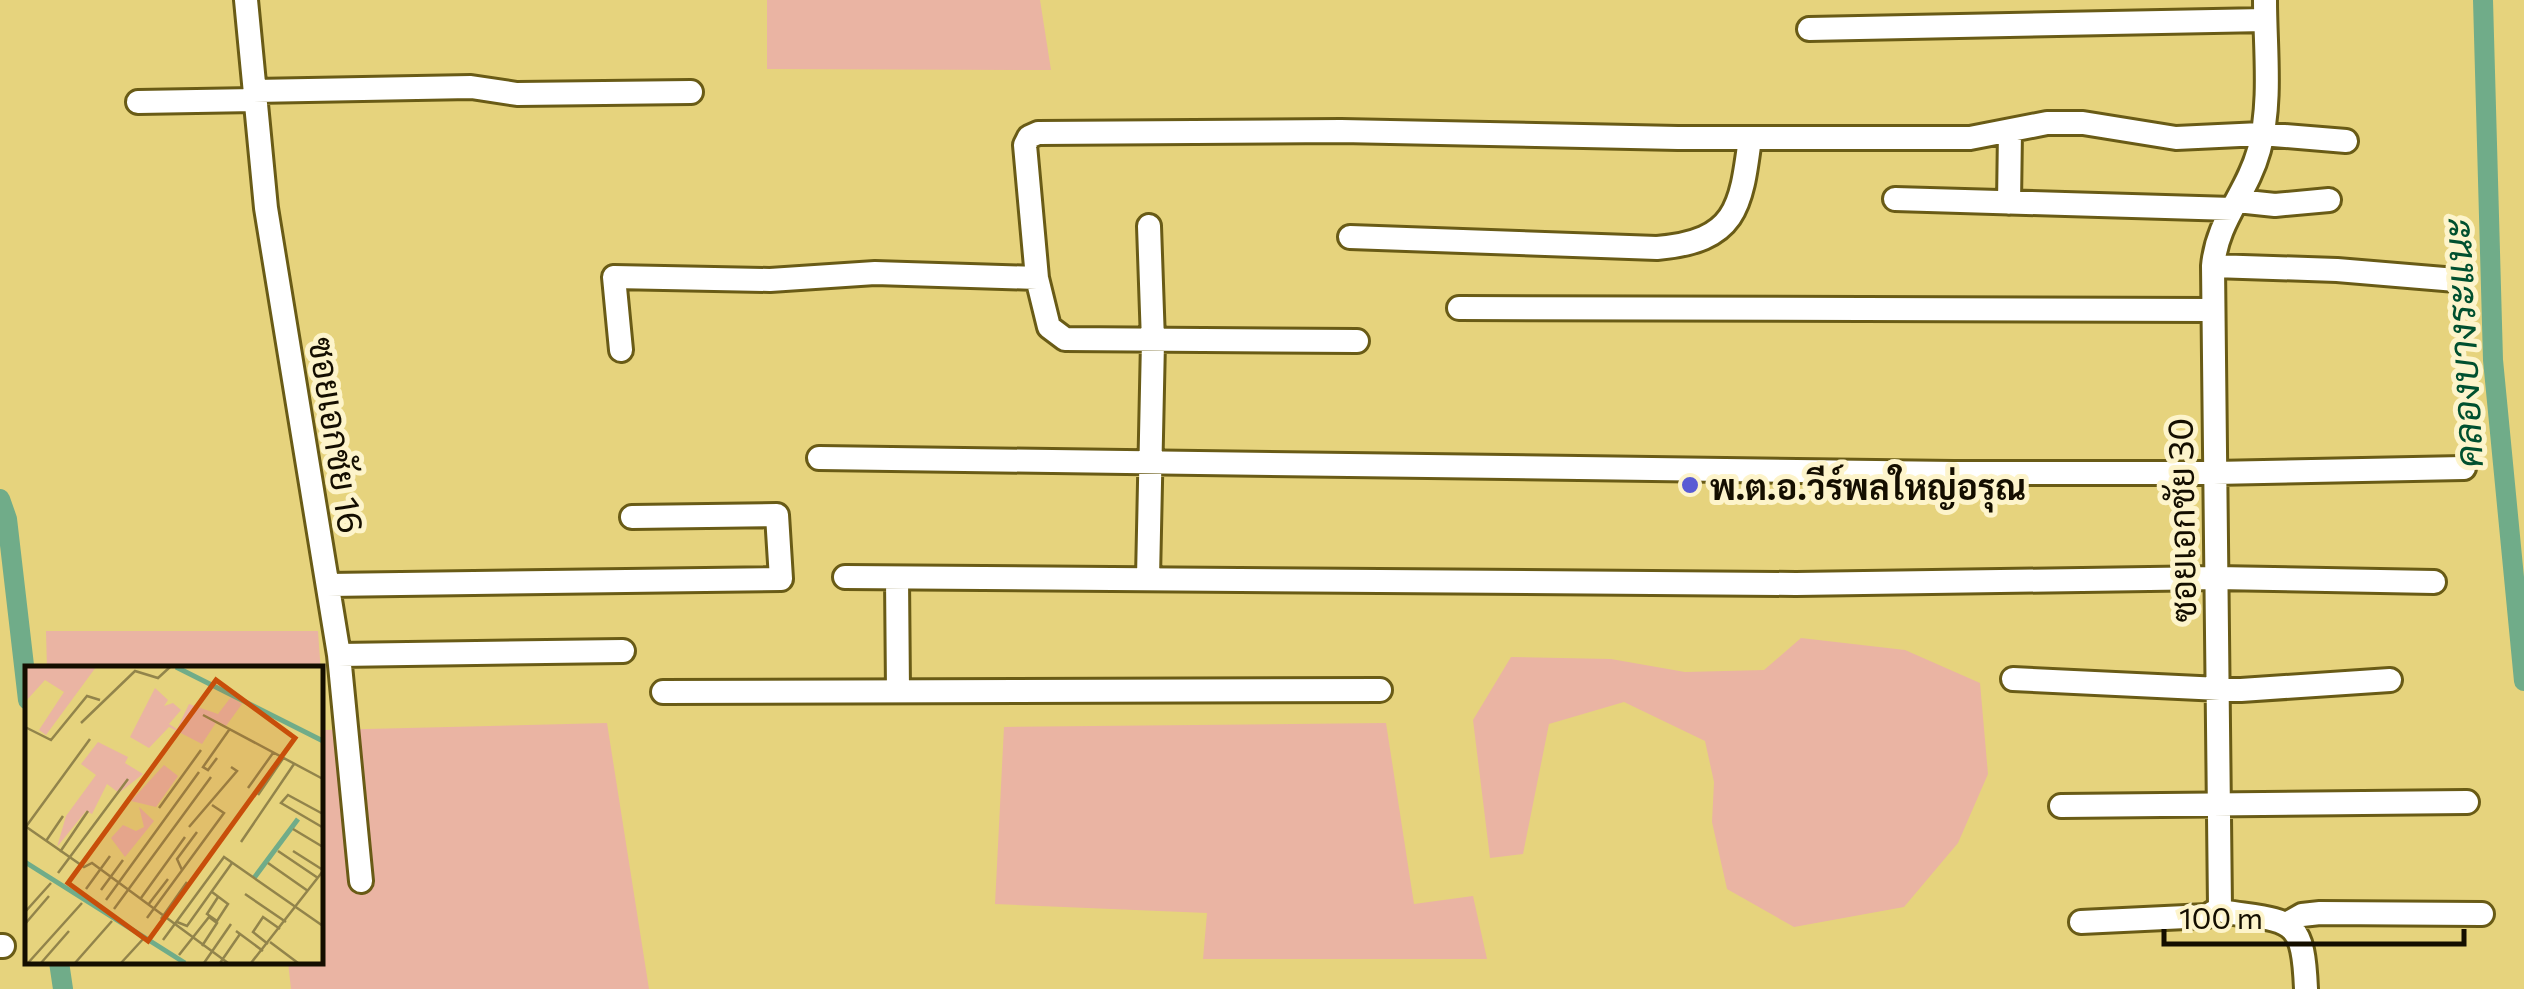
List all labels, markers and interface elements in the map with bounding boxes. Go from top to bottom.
water label: คลองบางระแนะ [2431,216,2491,469]
street label: ซอยเอกชัย 16 [301,334,375,536]
street label: ซอยเอกชัย 30 [2157,417,2203,623]
place label: พ.ต.อ.วีร์พลใหญ่อรุณ [1710,464,2026,513]
marker: พ.ต.อ.วีร์พลใหญ่อรุณ [1679,474,1701,496]
inset map [25,666,322,964]
scale bar [2164,884,2464,946]
text: 100 m [2179,898,2263,935]

